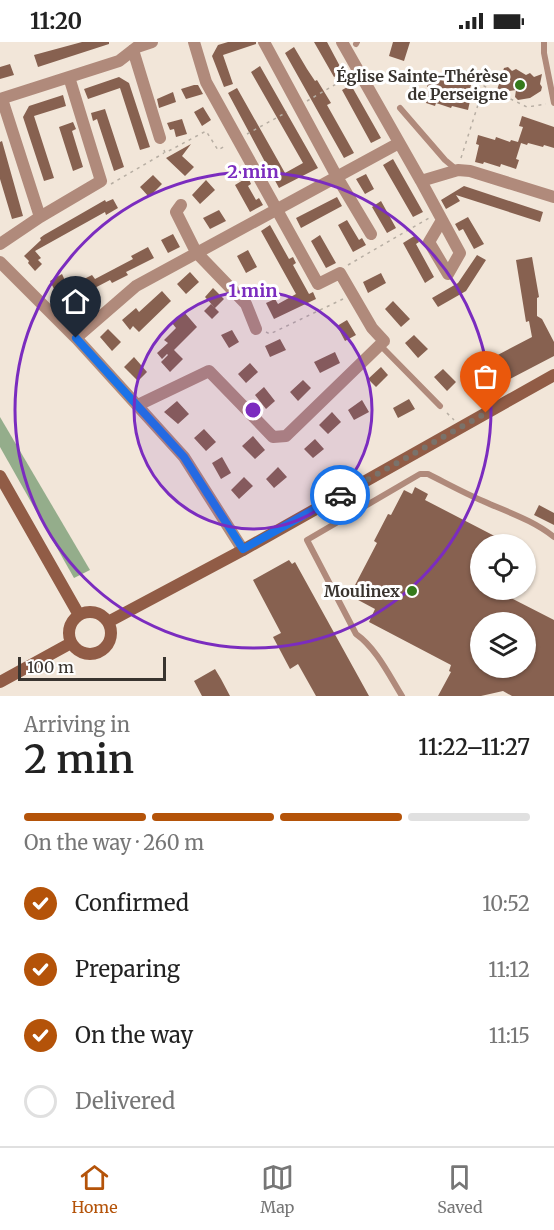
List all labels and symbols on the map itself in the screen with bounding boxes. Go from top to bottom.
place label: Église Sainte-Thérèse de Perseigne [336,66,508,104]
marker: Église Sainte-Thérèse de Perseigne [513,78,527,92]
text: 2 min [227,160,279,183]
pin [50,276,101,338]
text: 1 min [228,279,278,302]
pin [460,351,511,413]
centre of rings [243,400,263,420]
courier [310,465,370,525]
place label: Moulinex [324,581,400,601]
marker: Moulinex [405,584,419,598]
scale bar [18,654,166,682]

